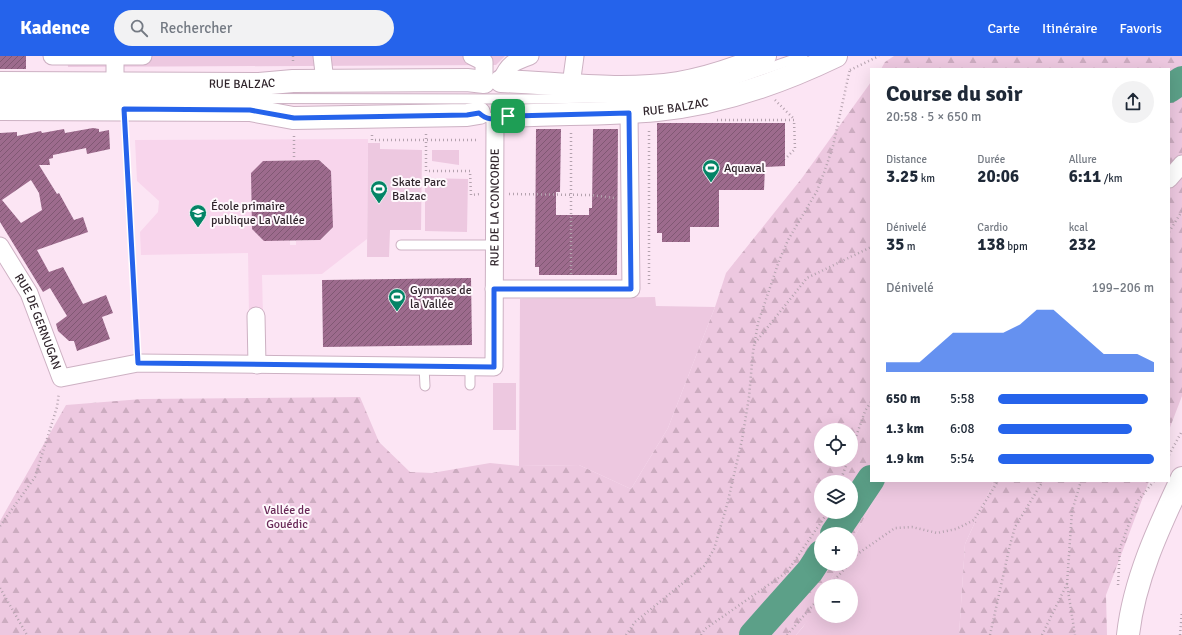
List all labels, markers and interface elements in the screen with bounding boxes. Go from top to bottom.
search box [114,10,394,46]
text: Kadence [20,16,90,40]
icon: search [128,17,150,39]
text: Rechercher [160,19,232,37]
text: Carte [987,20,1020,37]
text: Itinéraire [1042,20,1098,37]
text: Favoris [1120,20,1162,37]
street label: RUE BALZAC [209,76,276,92]
text: Course du soir [886,80,1022,107]
button: share [1112,81,1154,123]
street label: RUE BALZAC [642,95,710,119]
pin [491,99,525,133]
icon: arrive [497,105,519,127]
text: 20:58 · 5 × 650 m [886,109,981,125]
street label: RUE DE LA CONCORDE [487,148,503,267]
text: Distance [886,153,927,166]
text: Durée [977,153,1005,166]
text: Allure [1069,153,1097,166]
sports icon: Aquaval [701,158,721,183]
place label: Aquaval [724,161,766,176]
text: 3.25 [886,166,918,187]
text: 20:06 [977,166,1019,187]
text: 6:11 [1069,166,1101,187]
text: km [918,172,935,185]
text: /km [1101,172,1123,185]
place label: Skate Parc Balzac [392,175,446,204]
sports icon: Skate Parc Balzac [369,179,389,204]
place label: École primaire publique La Vallée [211,199,305,228]
school or university icon: École primaire publique La Vallée [188,203,208,228]
text: Dénivelé [886,221,927,234]
text: Cardio [977,221,1008,234]
text: kcal [1069,221,1088,234]
text: 35 [886,234,904,255]
text: 138 [977,234,1005,255]
text: 232 [1069,234,1096,255]
text: m [904,240,916,253]
text: bpm [1005,240,1028,253]
street label: RUE DE GERNUGAN [11,271,64,372]
text: Dénivelé [886,280,934,296]
text: 199–206 m [1092,280,1154,296]
place label: Gymnase de la Vallée [410,283,472,312]
sports icon: Gymnase de la Vallée [387,287,407,312]
text: 650 m [886,391,920,407]
text: 5:58 [950,391,975,407]
text: 1.3 km [886,421,924,437]
text: 6:08 [950,421,975,437]
map controls [814,423,858,623]
button: locate [814,423,858,467]
text: 1.9 km [886,451,924,467]
text: 5:54 [950,451,975,467]
button: layers [814,475,858,519]
park label: Vallée de Gouédic [264,503,310,532]
button: + [814,527,858,571]
button: − [814,579,858,623]

